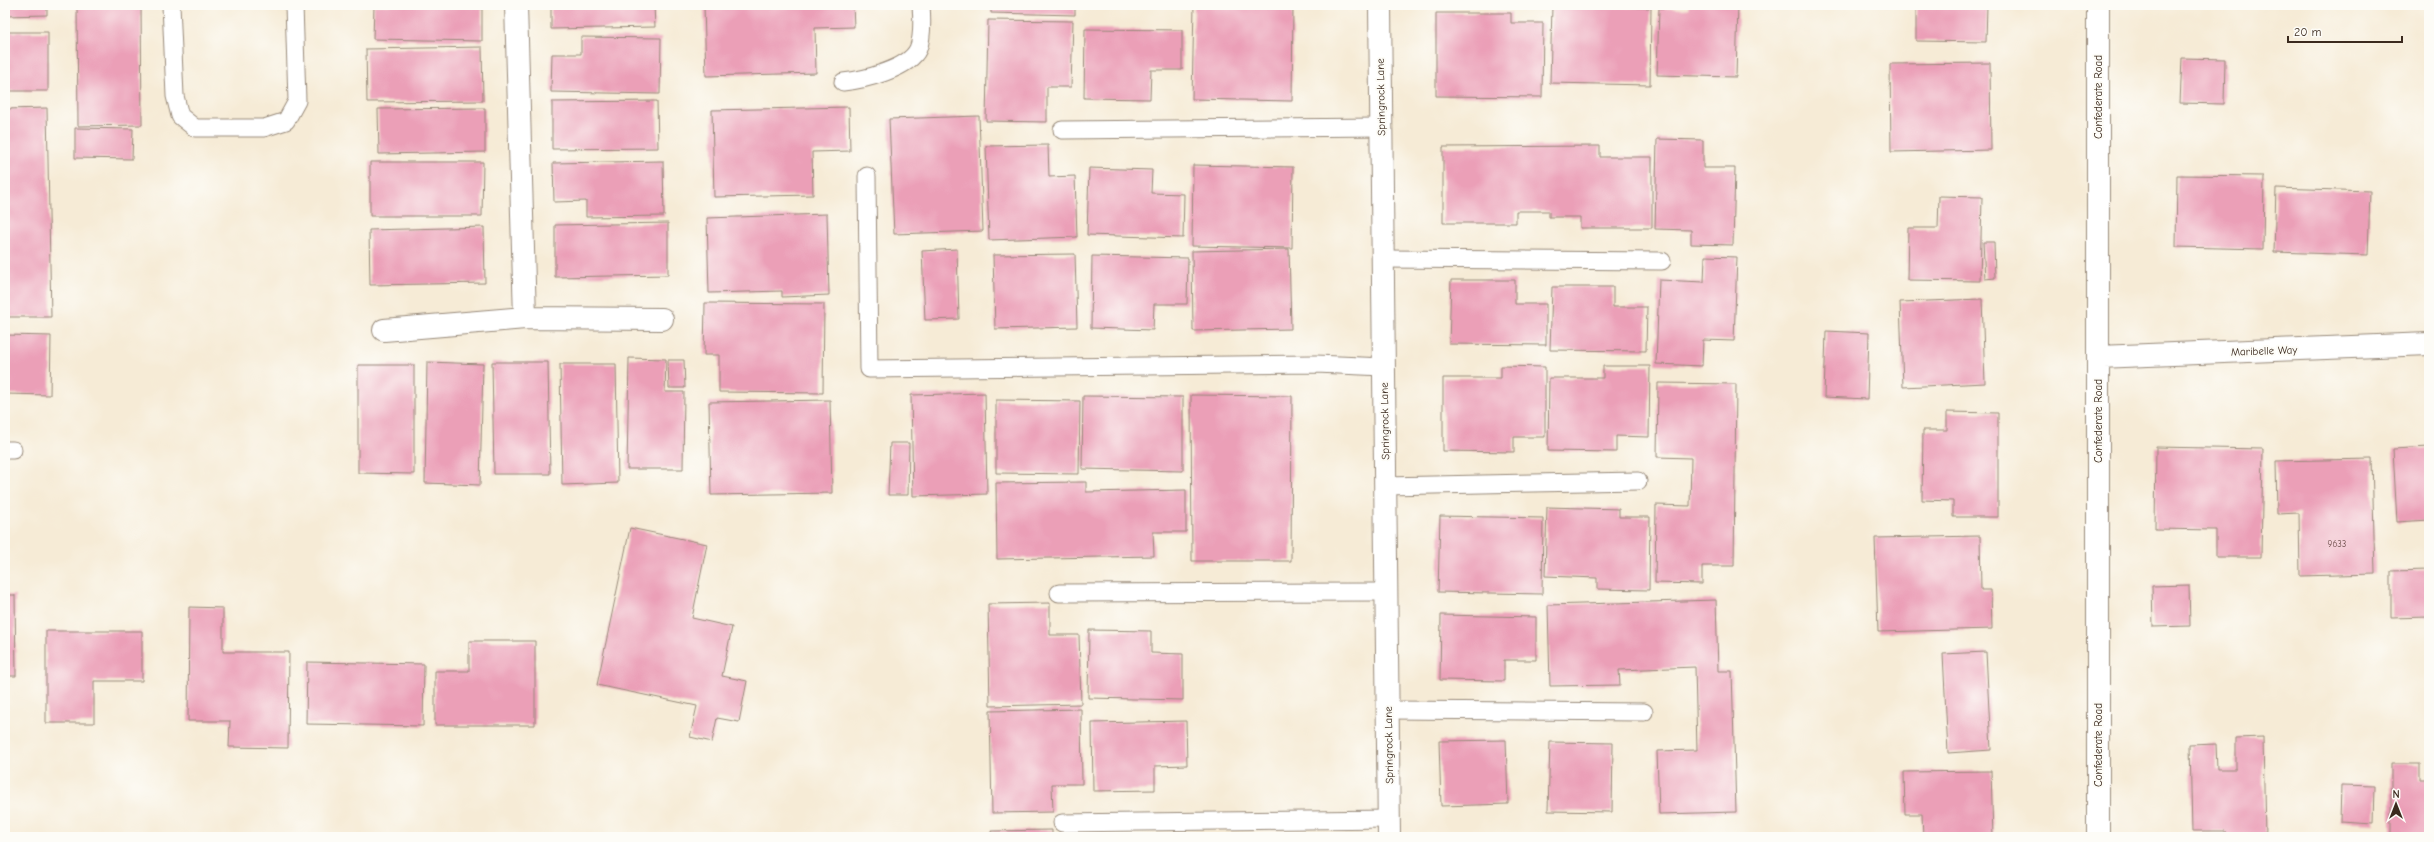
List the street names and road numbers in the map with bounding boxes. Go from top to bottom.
street label: Confederate Road [2092,55,2105,139]
street label: Springrock Lane [1374,58,1388,136]
street label: Maribelle Way [2231,343,2298,359]
street label: Confederate Road [2092,379,2105,463]
street label: Springrock Lane [1378,382,1392,460]
street label: Confederate Road [2092,703,2105,787]
street label: Springrock Lane [1382,706,1396,784]

